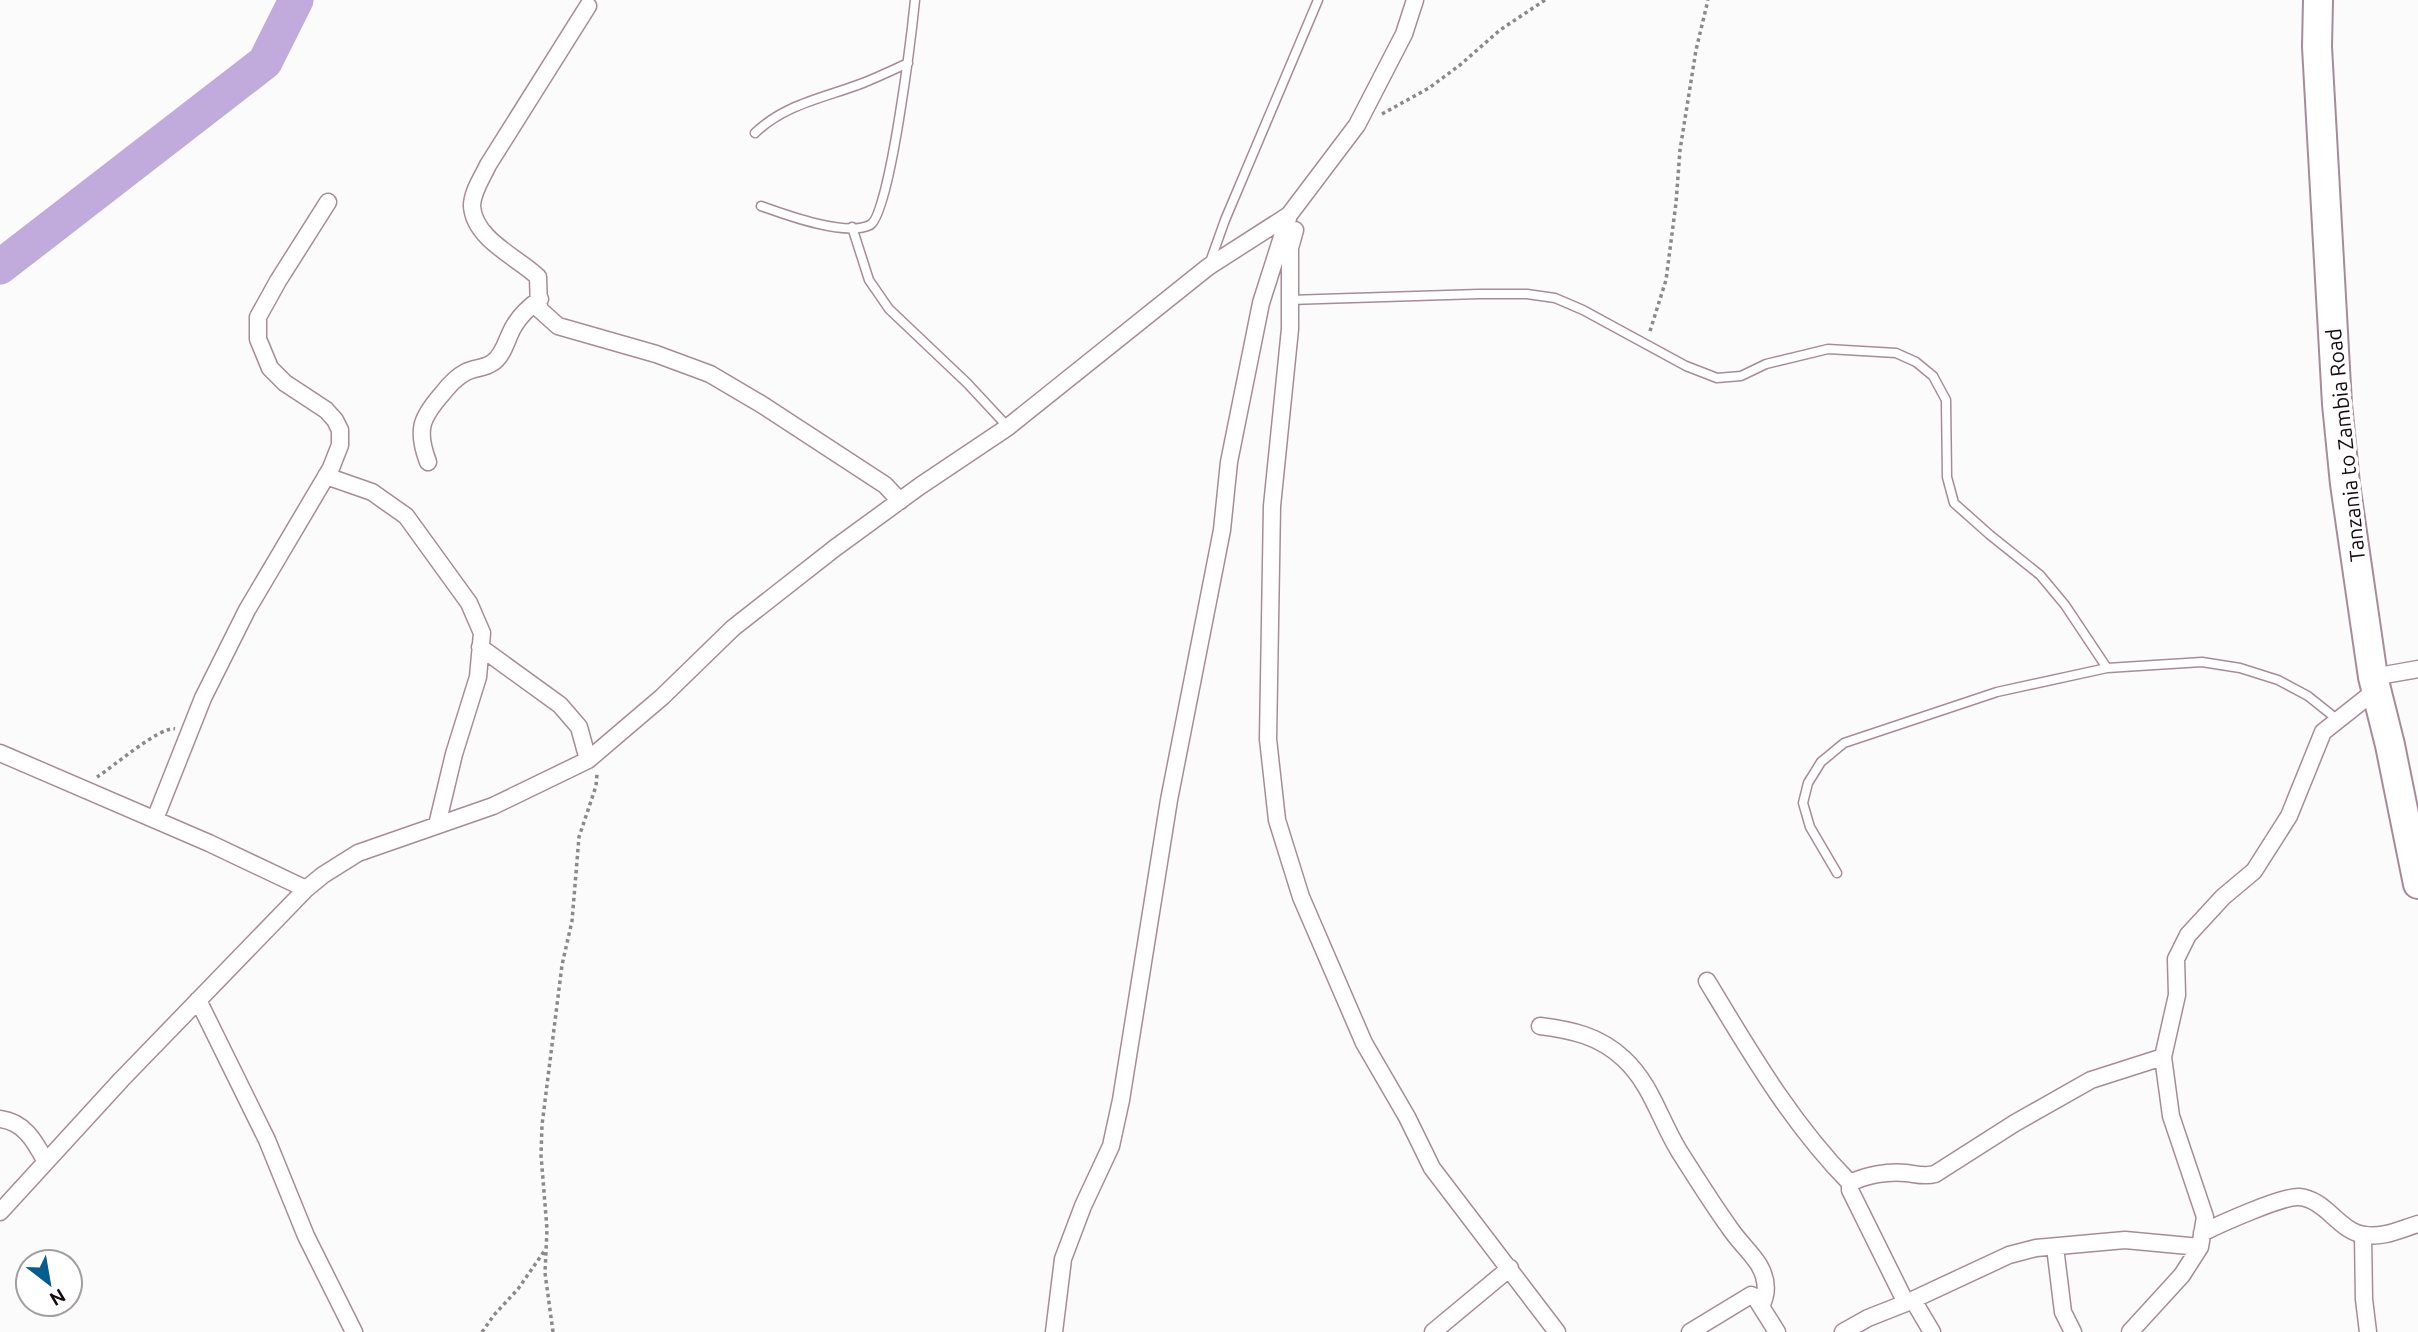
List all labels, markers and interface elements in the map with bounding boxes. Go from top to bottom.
street label: Tanzania to Zambia Road [2321,327,2369,563]
north arrow [14,1248,84,1318]
text: N [46,1284,70,1311]

